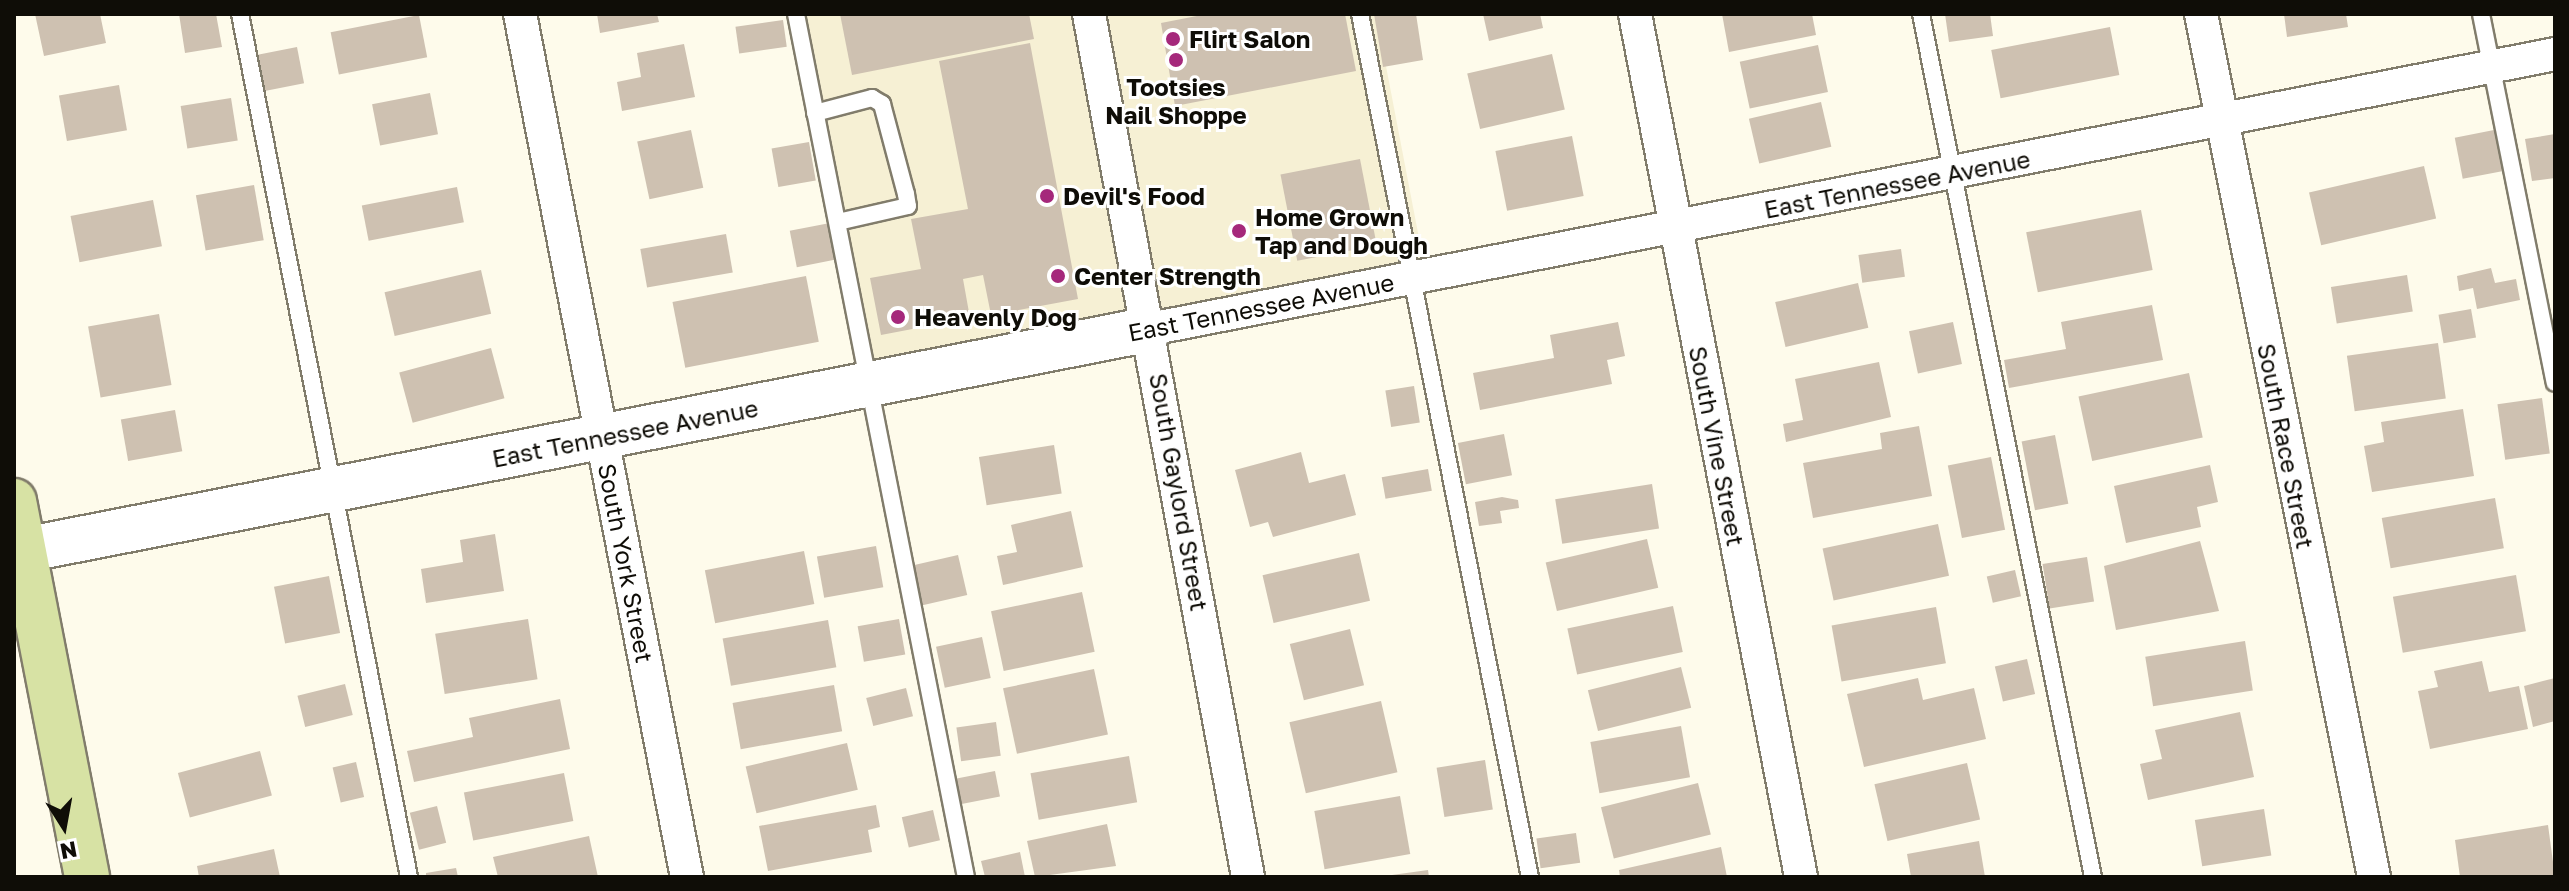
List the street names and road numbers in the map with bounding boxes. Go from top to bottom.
street label: East Tennessee Avenue [1762,144,2032,224]
street label: East Tennessee Avenue [1126,267,1396,347]
street label: South Race Street [2252,341,2320,551]
street label: South Vine Street [1684,344,1750,548]
street label: South Gaylord Street [1144,371,1214,613]
street label: East Tennessee Avenue [490,393,760,473]
street label: South York Street [593,461,659,665]

